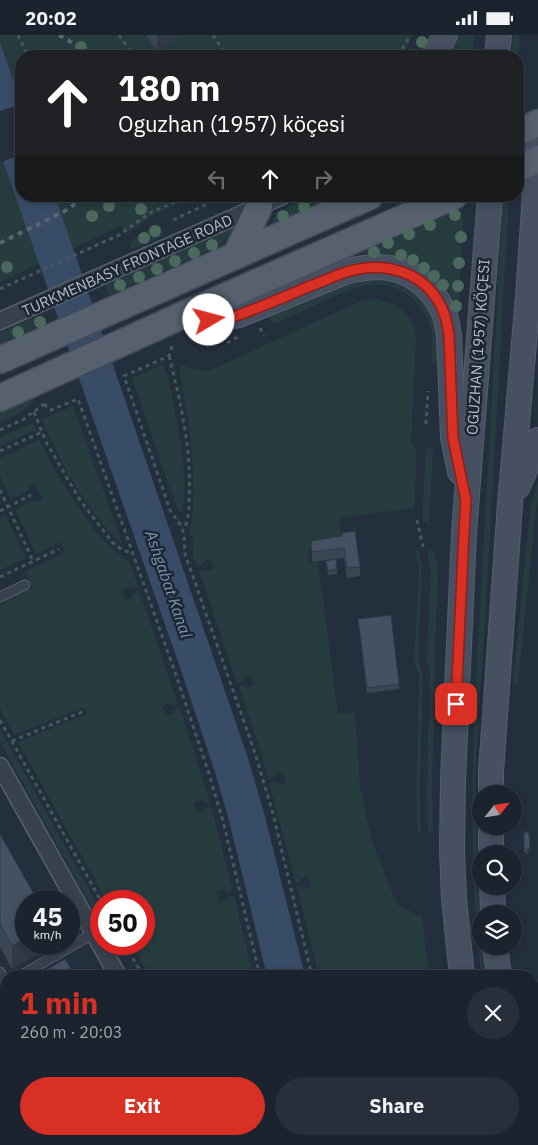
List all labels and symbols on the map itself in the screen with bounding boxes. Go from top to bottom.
street label: TURKMENBASY FRONTAGE ROAD [19,210,235,320]
street label: OGUZHAN (1957) KÖÇESI [462,258,494,436]
position arrow [182,293,234,345]
water label: Ashgabat Kanal [141,527,197,641]
pin [435,683,477,725]
north arrow [472,785,522,835]
speed limit sign: 50 [90,890,155,955]

